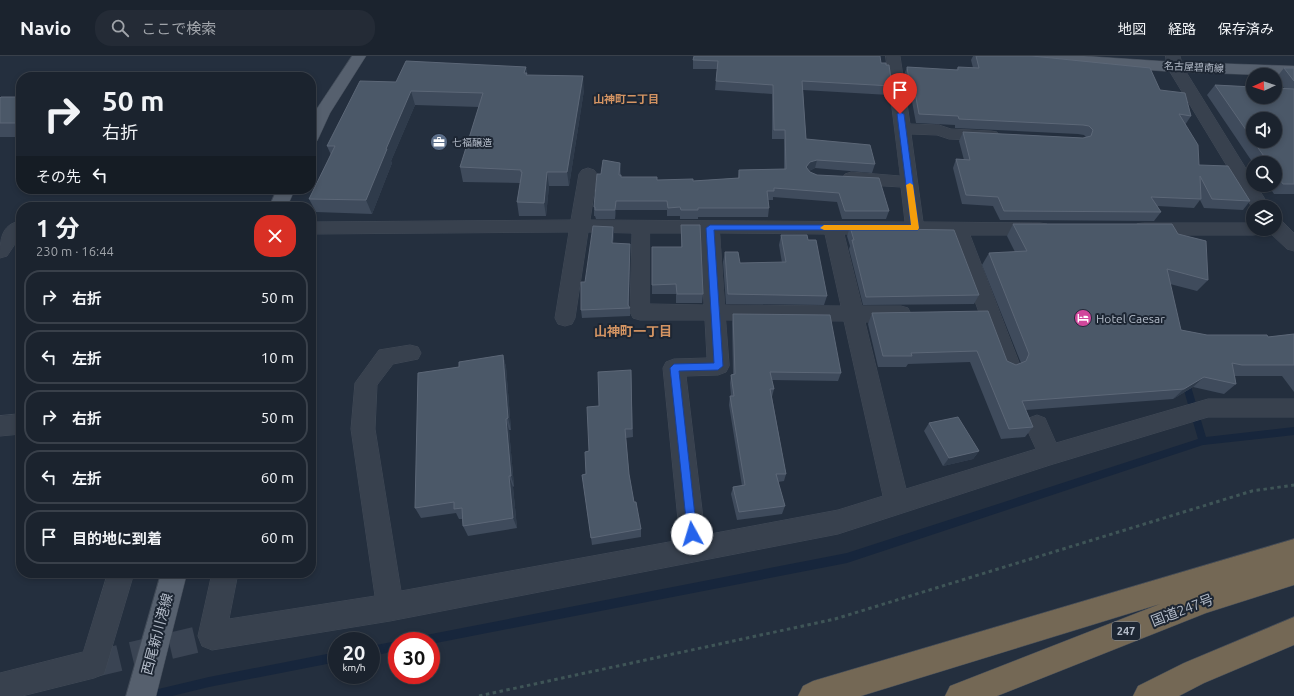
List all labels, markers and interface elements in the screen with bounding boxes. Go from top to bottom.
search box [95,10,375,46]
text: Navio [20,17,71,39]
icon: search [109,17,131,39]
text: ここで検索 [141,20,216,37]
text: 地図 [1118,21,1146,37]
text: 経路 [1168,21,1196,37]
text: 保存済み [1218,21,1274,37]
street label: 名古屋碧南線 [1164,60,1224,74]
north arrow [1246,68,1282,104]
map controls [1246,68,1282,236]
pin [883,73,917,114]
icon: arrive [889,79,911,101]
text: 50 m [102,85,164,116]
icon: right [36,88,88,140]
district label: 山神町二丁目 [593,93,659,105]
button: sound [1246,112,1282,148]
text: 右折 [102,122,138,142]
office icon: 七福醸造 [429,132,449,152]
place label: 七福醸造 [452,137,492,148]
button: search [1246,156,1282,192]
icon: left [89,164,111,186]
text: その先 [36,168,81,185]
button: layers [1246,200,1282,236]
text: 1 分 [36,215,79,242]
button: close [254,215,296,257]
text: 230 m · 16:44 [36,244,114,258]
icon: right [38,286,60,308]
text: 50 m [261,289,294,306]
text: 右折 [72,290,102,307]
hotel icon: Hotel Caesar [1073,308,1093,328]
place label: Hotel Caesar [1096,312,1165,325]
district label: 山神町一丁目 [594,324,672,338]
icon: left [38,346,60,368]
text: 10 m [261,349,294,366]
text: 左折 [72,350,102,367]
icon: right [38,406,60,428]
text: 50 m [261,409,294,426]
text: 右折 [72,410,102,427]
icon: left [38,466,60,488]
text: 60 m [261,469,294,486]
text: 左折 [72,470,102,487]
position arrow [671,513,713,555]
icon: arrive [38,526,60,548]
text: 60 m [261,529,294,546]
text: 目的地に到着 [72,530,162,547]
street label: 西尾新川港線 [138,591,176,677]
street label: 国道247号 [1148,591,1216,629]
road number: 247 [1112,622,1140,640]
speed limit sign: 30 [388,632,440,684]
text: 20 [343,641,365,664]
text: km/h [342,662,366,673]

